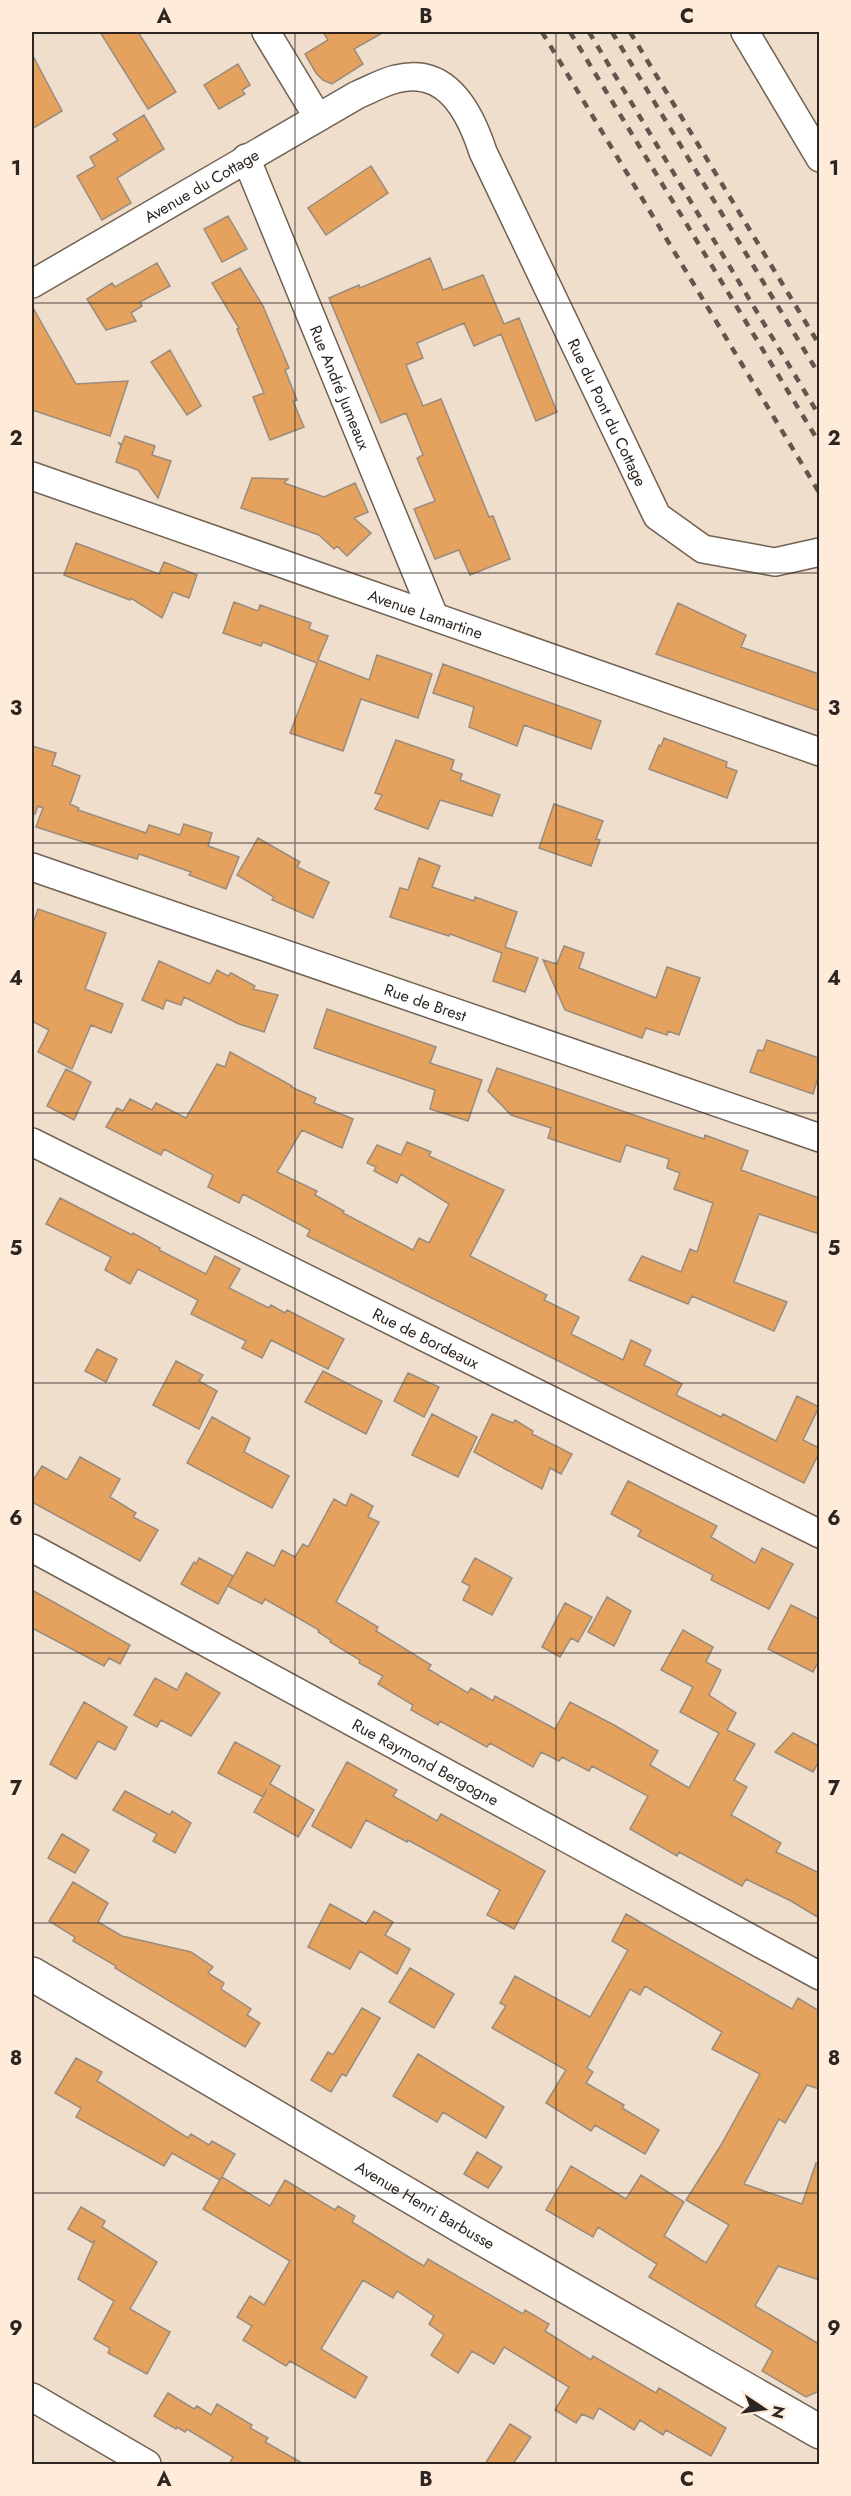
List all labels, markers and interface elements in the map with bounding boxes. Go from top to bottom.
text: A [156,2,172,31]
text: B [419,2,433,31]
text: C [680,2,694,31]
street label: Avenue du Cottage [140,143,263,228]
text: 1 [11,154,21,183]
text: 1 [829,154,839,183]
street label: Rue André Jumeaux [304,322,376,454]
street label: Rue du Pont du Cottage [562,335,652,490]
text: 2 [9,424,23,453]
text: 2 [827,424,841,453]
street label: Avenue Lamartine [365,584,486,645]
text: 3 [10,694,22,723]
text: 3 [828,694,840,723]
text: 4 [9,964,23,993]
text: 4 [827,964,841,993]
street label: Rue de Brest [381,978,469,1028]
text: 5 [10,1234,23,1263]
text: 5 [828,1234,841,1263]
street label: Rue de Bordeaux [369,1302,483,1375]
text: 6 [9,1504,23,1533]
text: 6 [827,1504,841,1533]
street label: Rue Raymond Bergogne [348,1713,503,1811]
text: 7 [10,1774,23,1803]
text: 7 [828,1774,841,1803]
text: 8 [10,2044,22,2073]
text: 8 [828,2044,840,2073]
street label: Avenue Henri Barbusse [351,2155,499,2255]
text: 9 [9,2314,23,2343]
text: 9 [827,2314,841,2343]
north arrow [734,2379,794,2439]
text: N [765,2403,791,2421]
text: A [156,2465,172,2494]
text: B [419,2465,433,2494]
text: C [680,2465,694,2494]

